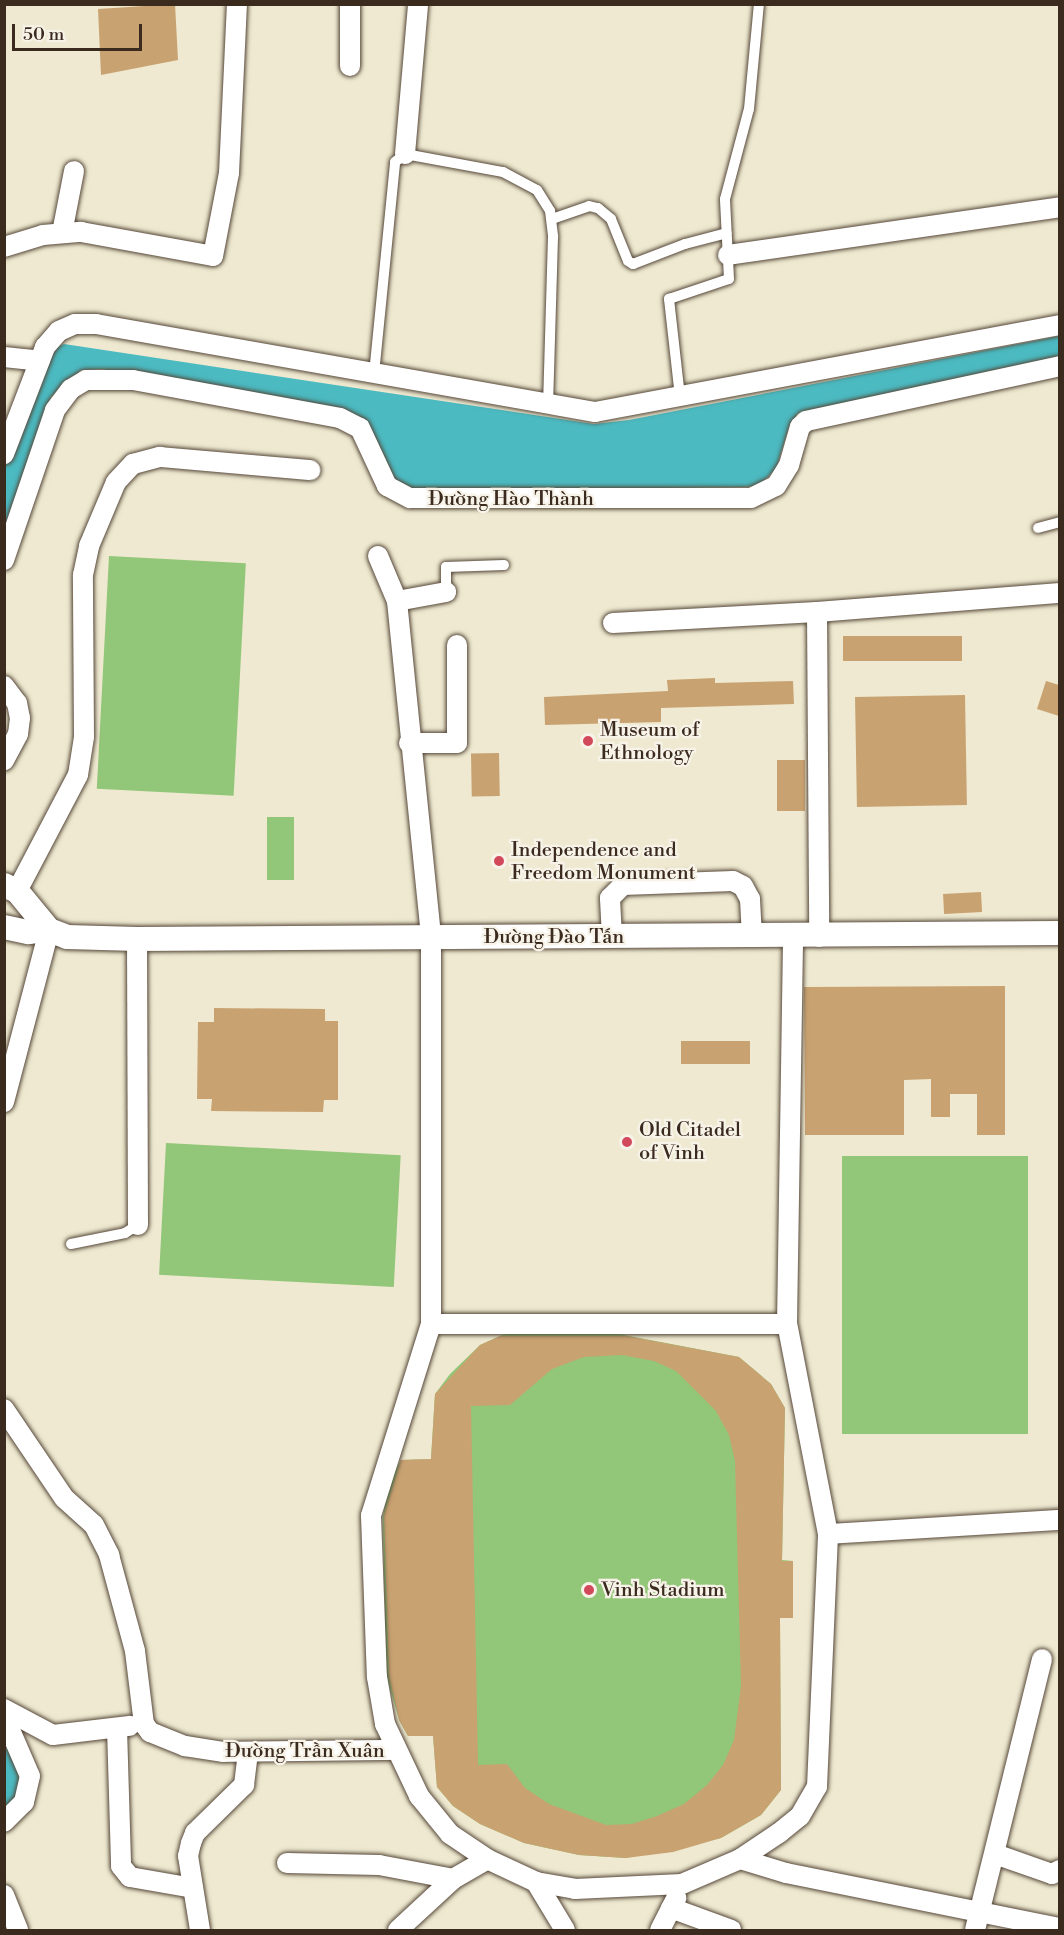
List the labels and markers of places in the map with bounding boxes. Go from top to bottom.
place label: Museum of Ethnology [600,718,699,765]
marker: Museum of Ethnology [581,734,595,748]
place label: Independence and Freedom Monument [511,838,696,885]
marker: Independence and Freedom Monument [492,854,506,868]
place label: Old Citadel of Vinh [639,1118,741,1165]
marker: Old Citadel of Vinh [620,1135,634,1149]
place label: Vinh Stadium [601,1578,725,1602]
marker: Vinh Stadium [582,1583,596,1597]

